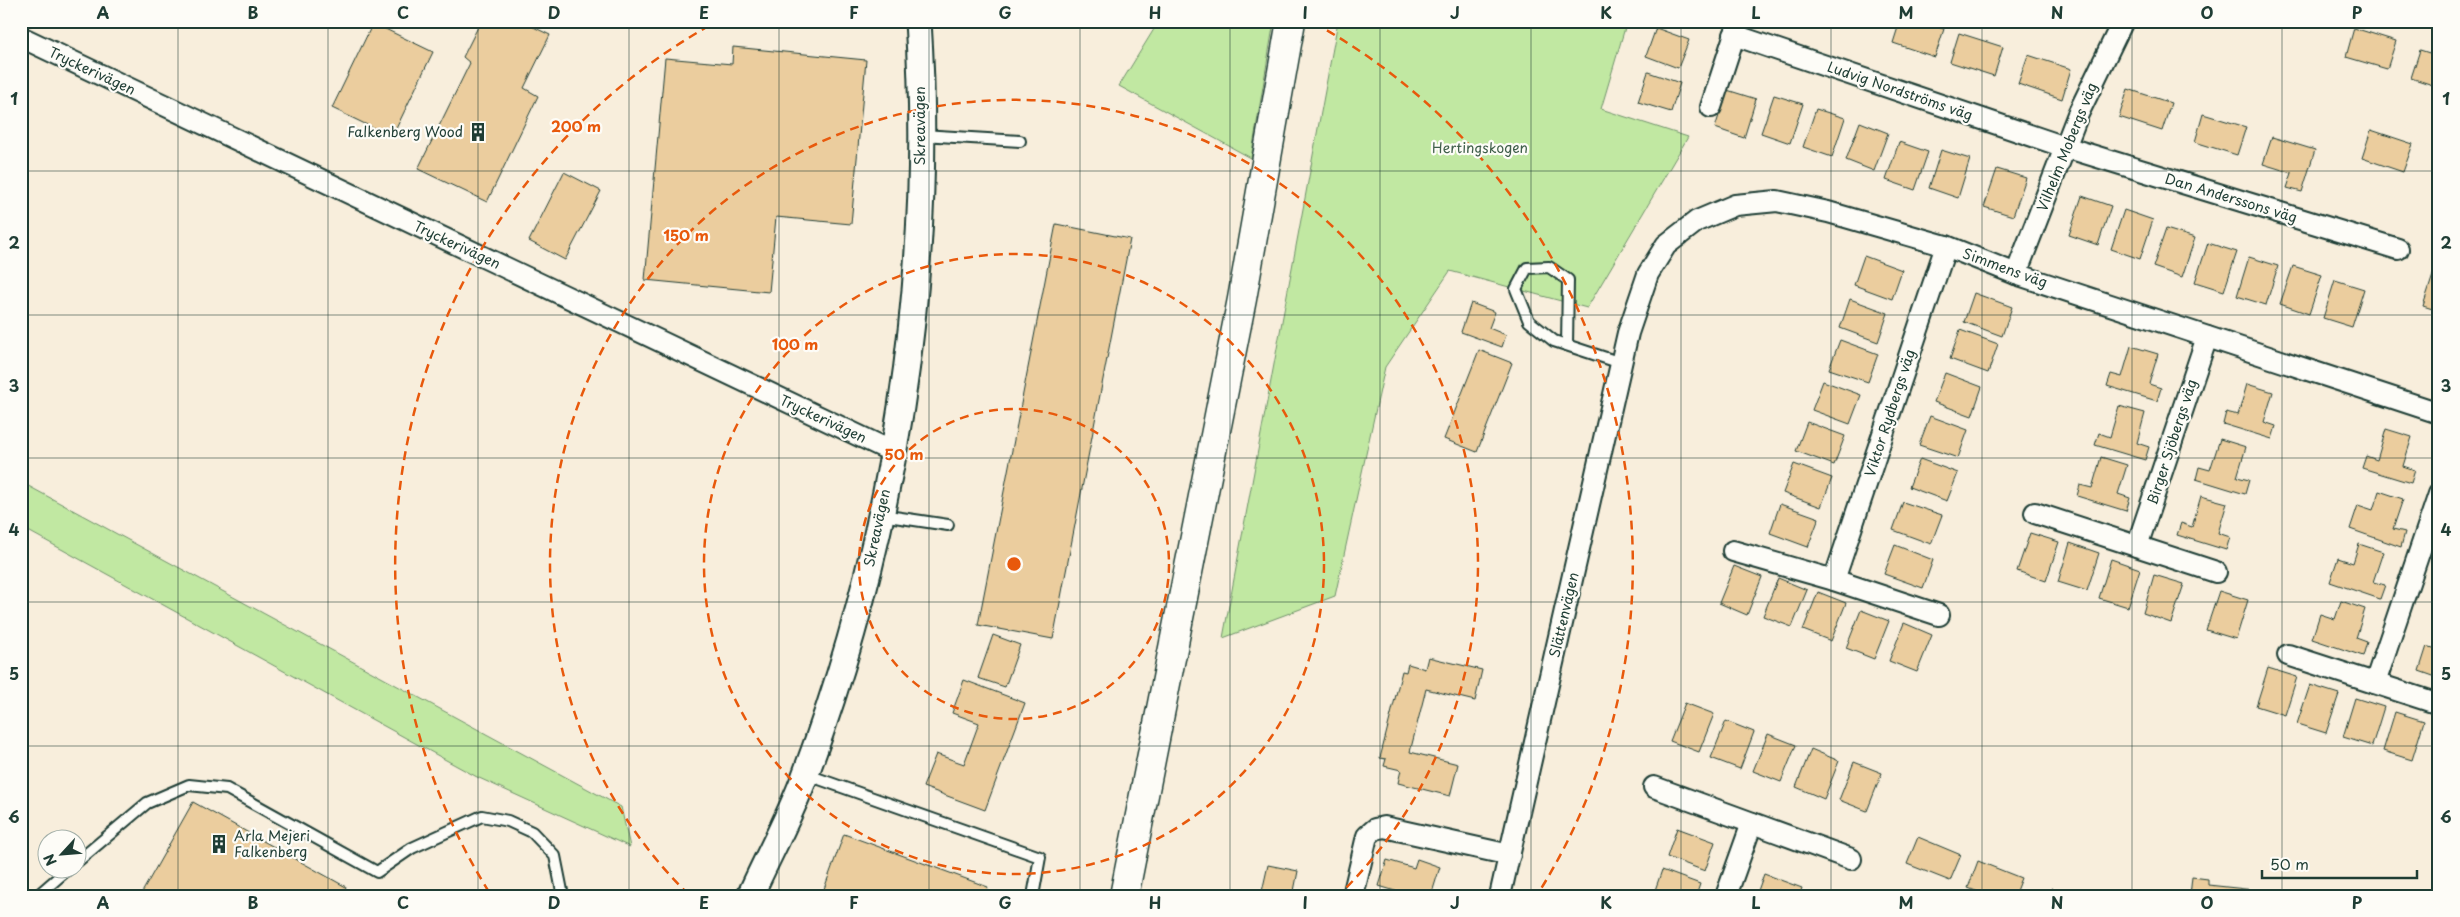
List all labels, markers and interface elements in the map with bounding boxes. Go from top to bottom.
text: A [97,0,110,24]
text: B [248,0,259,24]
text: C [397,0,409,24]
text: D [548,0,560,24]
text: E [699,0,709,24]
text: F [849,0,859,24]
text: G [998,0,1012,24]
text: H [1149,0,1161,24]
text: I [1302,0,1308,24]
text: J [1450,0,1460,24]
text: K [1600,0,1612,24]
text: L [1751,0,1761,24]
text: M [1898,0,1914,24]
text: N [2051,0,2063,24]
text: O [2201,0,2214,24]
text: P [2352,0,2363,24]
street label: Tryckerivägen [45,41,139,100]
street label: Ludvig Nordströms väg [1825,56,1976,125]
street label: Vilhelm Mobergs väg [2031,79,2102,214]
text: 1 [10,86,18,110]
street label: Skreavägen [909,86,930,166]
text: 1 [2442,86,2450,110]
text: 200 m [551,114,601,137]
place label: Falkenberg Wood [347,121,463,142]
building icon: Falkenberg Wood [467,121,489,143]
park label: Hertingskogen [1432,137,1528,158]
street label: Dan Anderssons väg [2163,167,2300,228]
street label: Tryckerivägen [410,215,504,274]
text: 150 m [663,223,709,246]
text: 2 [8,230,20,254]
text: 2 [2440,230,2452,254]
street label: Simmens väg [1960,242,2050,293]
text: 100 m [772,332,818,355]
street label: Viktor Rydbergs väg [1859,346,1920,479]
text: 3 [9,373,19,397]
text: 3 [2441,373,2451,397]
street label: Birger Sjöbergs väg [2141,376,2202,507]
street label: Tryckerivägen [776,389,870,448]
text: 50 m [885,442,923,465]
street label: Skreavägen [858,487,895,569]
text: 4 [9,517,20,541]
text: 4 [2441,517,2452,541]
centre of rings [1005,555,1023,573]
street label: Slättenvägen [1544,570,1584,660]
text: 5 [9,661,19,685]
text: 5 [2441,661,2451,685]
text: 6 [8,804,20,828]
text: 6 [2440,804,2452,828]
place label: Arla Mejeri Falkenberg [234,825,310,862]
north arrow [38,830,88,880]
building icon: Arla Mejeri Falkenberg [208,833,230,855]
scale bar [2262,847,2418,879]
text: N [38,850,62,870]
text: 50 m [2270,852,2309,875]
text: A [97,890,110,914]
text: B [248,890,259,914]
text: C [397,890,409,914]
text: D [548,890,560,914]
text: E [699,890,709,914]
text: F [849,890,859,914]
text: G [998,890,1012,914]
text: H [1149,890,1161,914]
text: I [1302,890,1308,914]
text: J [1450,890,1460,914]
text: K [1600,890,1612,914]
text: L [1751,890,1761,914]
text: M [1898,890,1914,914]
text: N [2051,890,2063,914]
text: O [2201,890,2214,914]
text: P [2352,890,2363,914]

